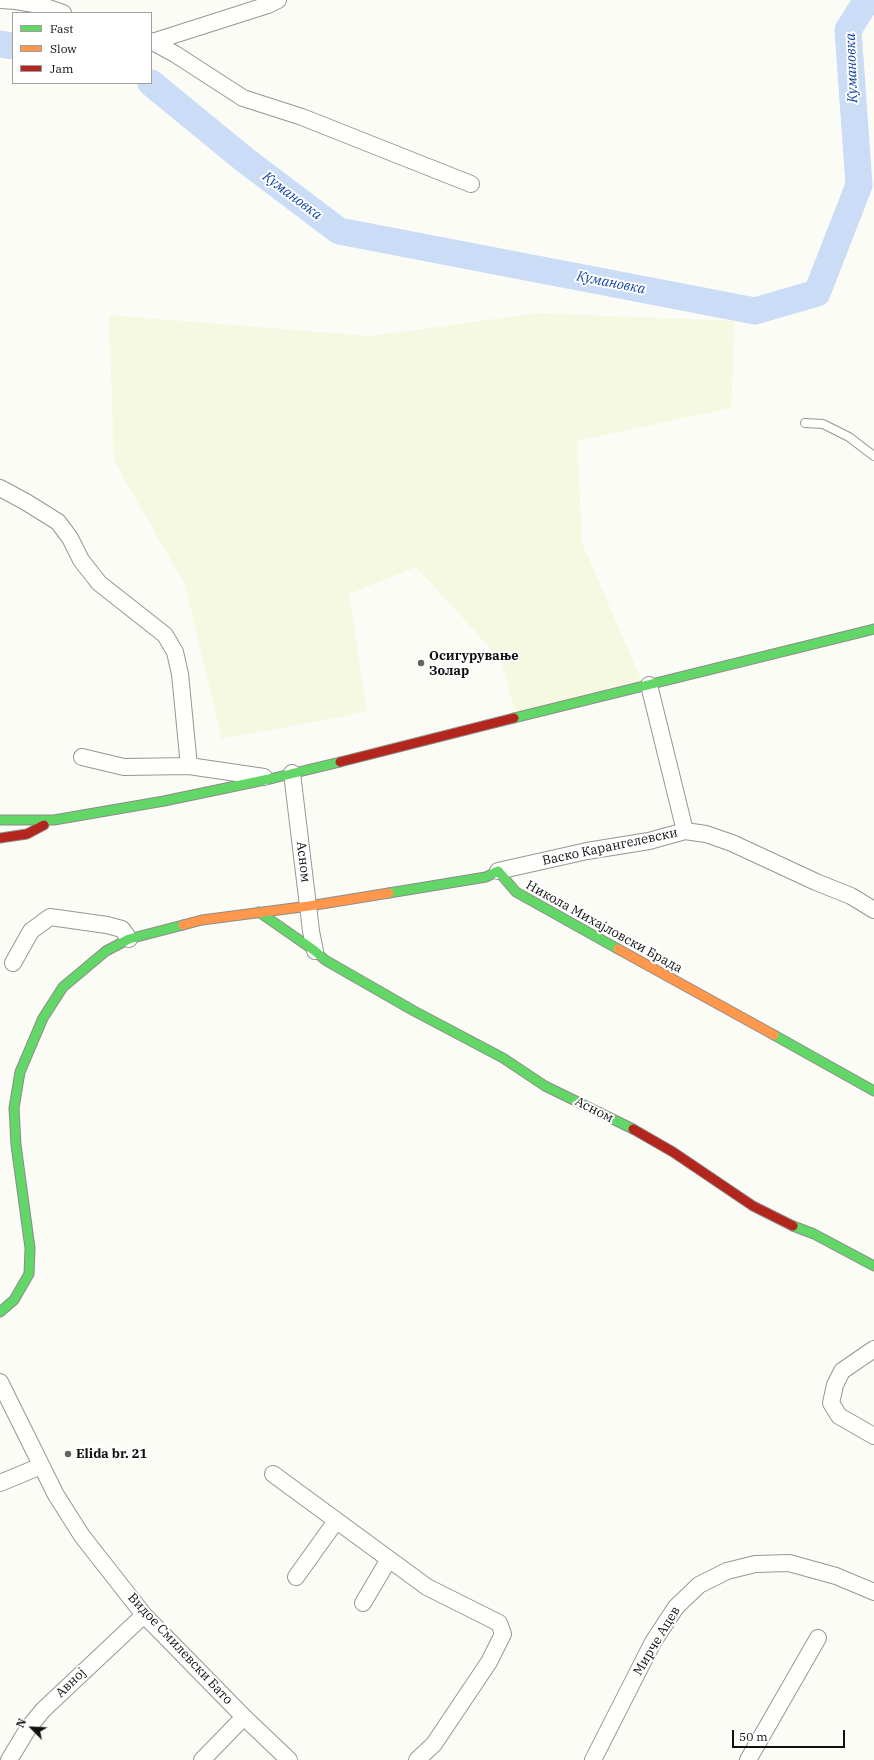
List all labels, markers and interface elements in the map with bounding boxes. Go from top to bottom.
legend [12,12,152,84]
text: Fast [50,21,74,36]
water label: Кумановка [842,33,862,103]
text: Slow [50,41,77,56]
text: Jam [50,61,73,76]
water label: Кумановка [259,168,325,224]
water label: Кумановка [575,268,647,298]
place label: Осигурување Золар [429,648,519,679]
marker: Осигурување Золар [416,658,426,668]
street label: Васко Карангелевски [541,825,679,869]
street label: Асном [293,841,313,883]
street label: Никола Михајловски Брада [523,877,685,977]
street label: Асном [572,1094,616,1126]
place label: Elida br. 21 [76,1446,147,1462]
marker: Elida br. 21 [63,1449,73,1459]
street label: Видое Смилевски Бато [124,1590,236,1708]
street label: Мирче Ацев [630,1604,684,1678]
street label: Авној [53,1665,89,1701]
north arrow [12,1708,52,1748]
text: N [13,1716,29,1730]
scale bar [734,1722,847,1748]
text: 50 m [739,1729,768,1744]

